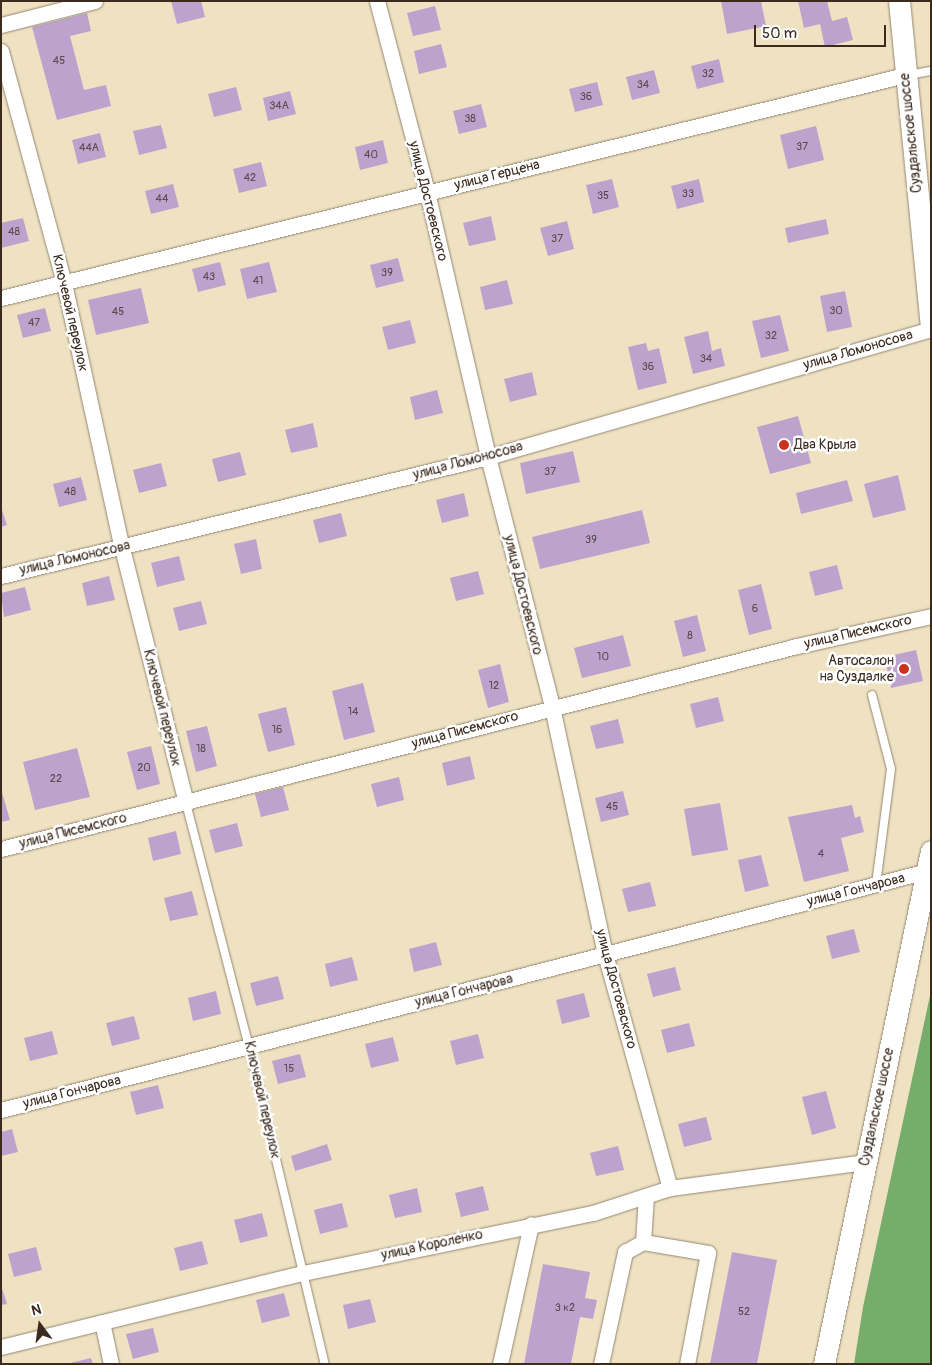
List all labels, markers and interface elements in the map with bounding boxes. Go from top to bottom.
scale bar [757,15,890,47]
text: 50 m [762,24,797,43]
house number: 45 [53,54,65,68]
house number: 32 [702,67,714,81]
street label: Суздальское шоссе [896,72,926,194]
house number: 34 [637,78,649,92]
house number: 36 [580,90,592,104]
house number: 34А [269,99,289,113]
house number: 38 [464,112,476,126]
street label: улица Достоевского [405,139,451,263]
house number: 37 [796,140,808,154]
house number: 44А [79,141,99,155]
house number: 40 [364,148,378,162]
street label: улица Герцена [453,156,541,194]
house number: 42 [244,171,256,185]
house number: 33 [682,187,694,201]
house number: 35 [597,189,609,203]
house number: 44 [156,192,168,206]
house number: 48 [8,225,20,239]
house number: 37 [551,232,563,246]
street label: Ключевой переулок [48,253,92,373]
house number: 39 [381,266,393,280]
house number: 43 [203,270,215,284]
house number: 41 [253,274,263,288]
house number: 30 [829,304,843,318]
house number: 45 [112,305,124,319]
house number: 47 [28,316,40,330]
street label: улица Ломоносова [801,326,915,374]
house number: 32 [765,329,777,343]
house number: 34 [700,352,712,366]
house number: 36 [642,360,654,374]
place label: Два Крыла [794,437,856,453]
street label: улица Ломоносова [411,438,525,484]
marker: Два Крыла [778,439,790,451]
house number: 37 [544,465,556,479]
house number: 48 [64,485,76,499]
street label: улица Достоевского [500,533,546,657]
house number: 39 [585,533,597,547]
street label: улица Ломоносова [18,537,132,579]
house number: 6 [752,602,758,616]
street label: улица Писемского [803,611,913,653]
house number: 8 [687,629,693,643]
street label: Ключевой переулок [139,648,185,768]
house number: 10 [597,650,609,664]
place label: Автосалон на Суздалке [820,653,894,686]
marker: Автосалон на Суздалке [898,663,910,675]
house number: 12 [489,679,499,693]
house number: 14 [348,705,358,719]
street label: улица Писемского [410,708,520,752]
house number: 16 [272,723,282,737]
house number: 18 [196,742,206,756]
house number: 20 [137,761,151,775]
house number: 22 [50,772,62,786]
house number: 45 [606,800,618,814]
street label: улица Писемского [18,810,128,852]
house number: 4 [818,847,824,861]
street label: улица Гончарова [805,870,907,910]
street label: улица Достоевского [592,927,640,1051]
street label: улица Гончарова [413,971,515,1011]
street label: Ключевой переулок [240,1040,284,1160]
street label: Суздальское шоссе [856,1046,898,1168]
house number: 15 [284,1062,294,1076]
street label: улица Гончарова [21,1072,123,1112]
street label: улица Короленко [380,1226,484,1264]
north arrow [15,1300,65,1350]
text: N [30,1301,43,1319]
house number: 3 к2 [555,1301,575,1315]
house number: 52 [738,1305,750,1319]

